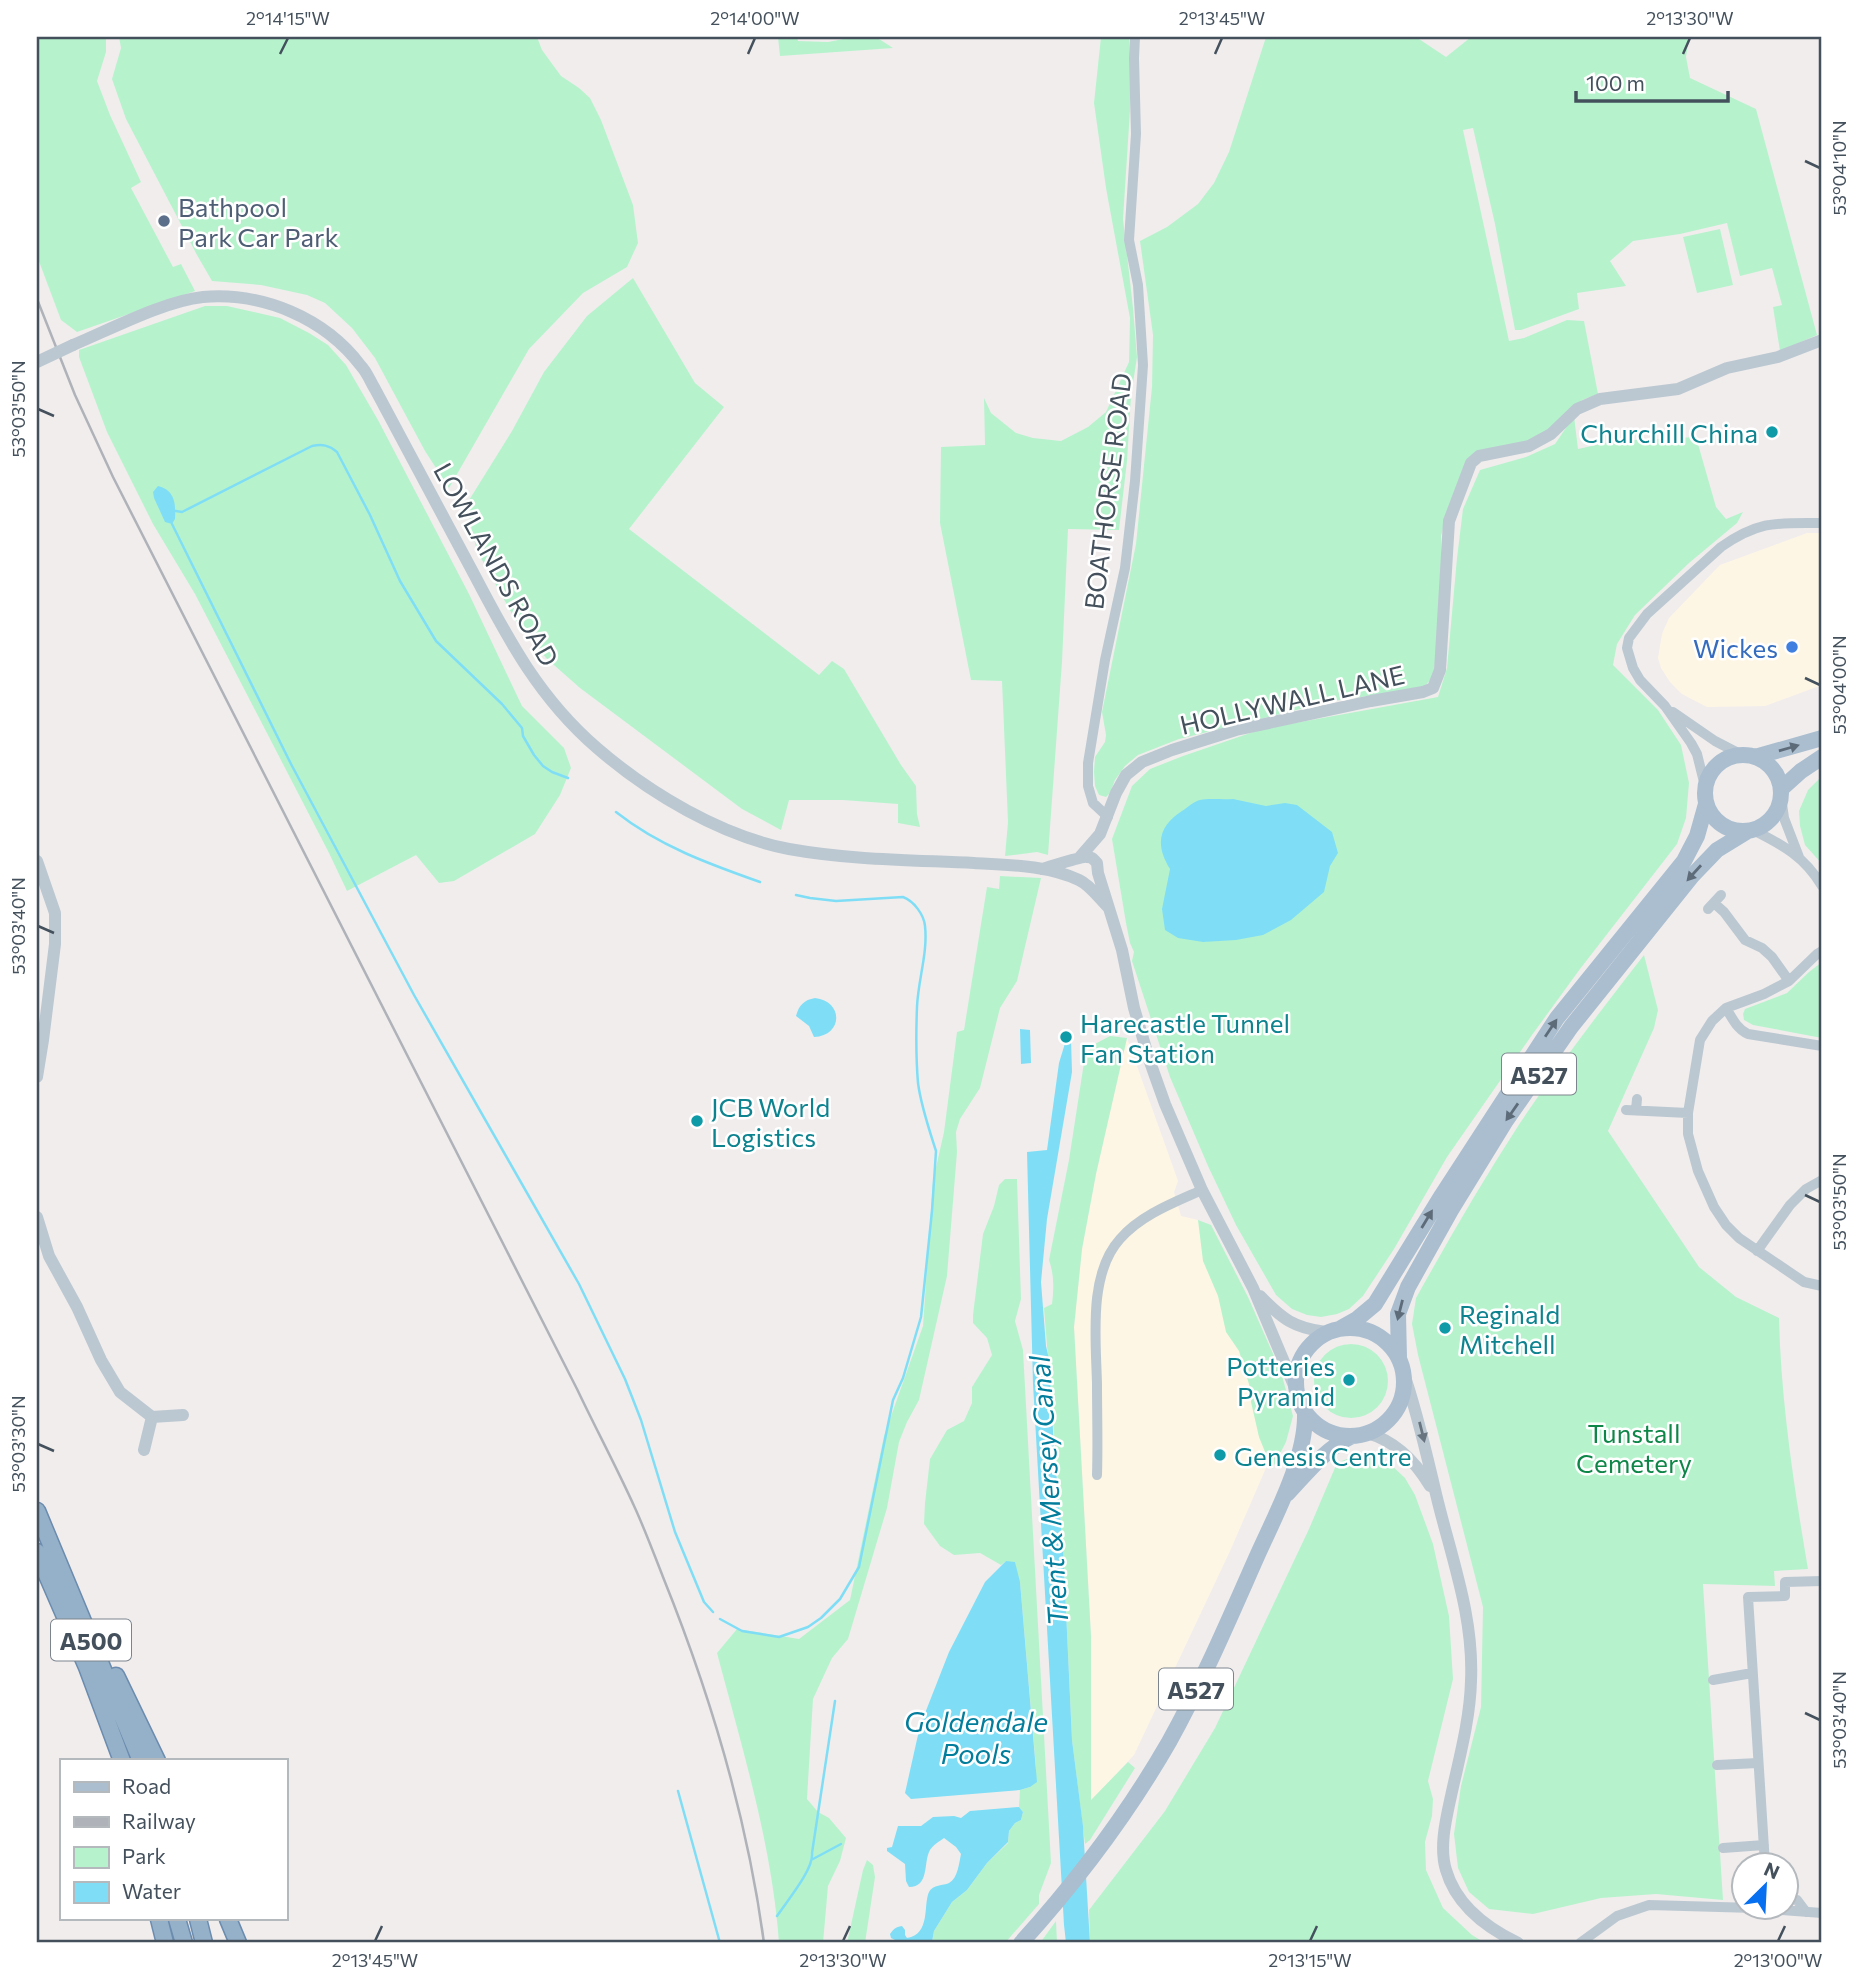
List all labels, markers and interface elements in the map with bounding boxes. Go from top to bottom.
text: 2°14'15"W [246,7,330,29]
text: 2°14'00"W [710,7,800,29]
text: 2°13'45"W [1179,7,1265,29]
text: 2°13'30"W [1646,7,1734,29]
scale bar [1576,60,1728,104]
text: 100 m [1586,70,1645,95]
text: 53°04'10"N [1828,121,1850,215]
place label: Bathpool Park Car Park [178,191,339,252]
marker: Bathpool Park Car Park [156,213,172,229]
text: 53°03'50"N [7,361,29,458]
street label: BOATHORSE ROAD [1077,371,1137,611]
place label: Churchill China [1580,417,1758,448]
marker: Churchill China [1764,424,1780,440]
street label: LOWLANDS ROAD [428,457,566,671]
place label: Wickes [1693,632,1778,663]
text: 53°04'00"N [1828,636,1850,734]
marker: Wickes [1784,639,1800,655]
street label: HOLLYWALL LANE [1177,658,1407,740]
one-way arrow [1779,742,1800,752]
one-way arrow [1687,864,1703,881]
text: 53°03'40"N [7,877,29,975]
place label: Harecastle Tunnel Fan Station [1080,1007,1290,1068]
one-way arrow [1544,1018,1557,1037]
marker: Harecastle Tunnel Fan Station [1058,1029,1074,1045]
road number: A527 [1502,1054,1576,1094]
place label: JCB World Logistics [711,1091,830,1152]
one-way arrow [1505,1103,1519,1121]
marker: JCB World Logistics [689,1113,705,1129]
text: 53°03'50"N [1828,1154,1850,1251]
one-way arrow [1421,1209,1433,1228]
place label: Reginald Mitchell [1459,1298,1560,1359]
one-way arrow [1395,1299,1406,1321]
marker: Reginald Mitchell [1437,1320,1453,1336]
place label: Potteries Pyramid [1226,1350,1335,1411]
water label: Trent & Mersey Canal [1022,1354,1074,1627]
marker: Potteries Pyramid [1341,1372,1357,1388]
text: 53°03'30"N [7,1396,29,1492]
park label: Tunstall Cemetery [1576,1417,1692,1478]
one-way arrow [1417,1421,1428,1443]
place label: Genesis Centre [1234,1440,1411,1471]
marker: Genesis Centre [1212,1447,1228,1463]
road number: A500 [51,1620,131,1660]
road number: A527 [1159,1668,1233,1709]
text: 53°03'40"N [1828,1671,1850,1769]
water label: Goldendale Pools [904,1704,1048,1770]
legend [60,1759,287,1920]
text: Road [122,1773,171,1798]
text: Railway [122,1808,196,1833]
text: Park [122,1843,166,1868]
north arrow [1730,1850,1800,1920]
text: N [1761,1857,1783,1883]
text: Water [122,1878,181,1903]
text: 2°13'45"W [332,1949,418,1971]
text: 2°13'30"W [799,1949,887,1971]
text: 2°13'15"W [1268,1949,1352,1971]
text: 2°13'00"W [1734,1949,1822,1971]

